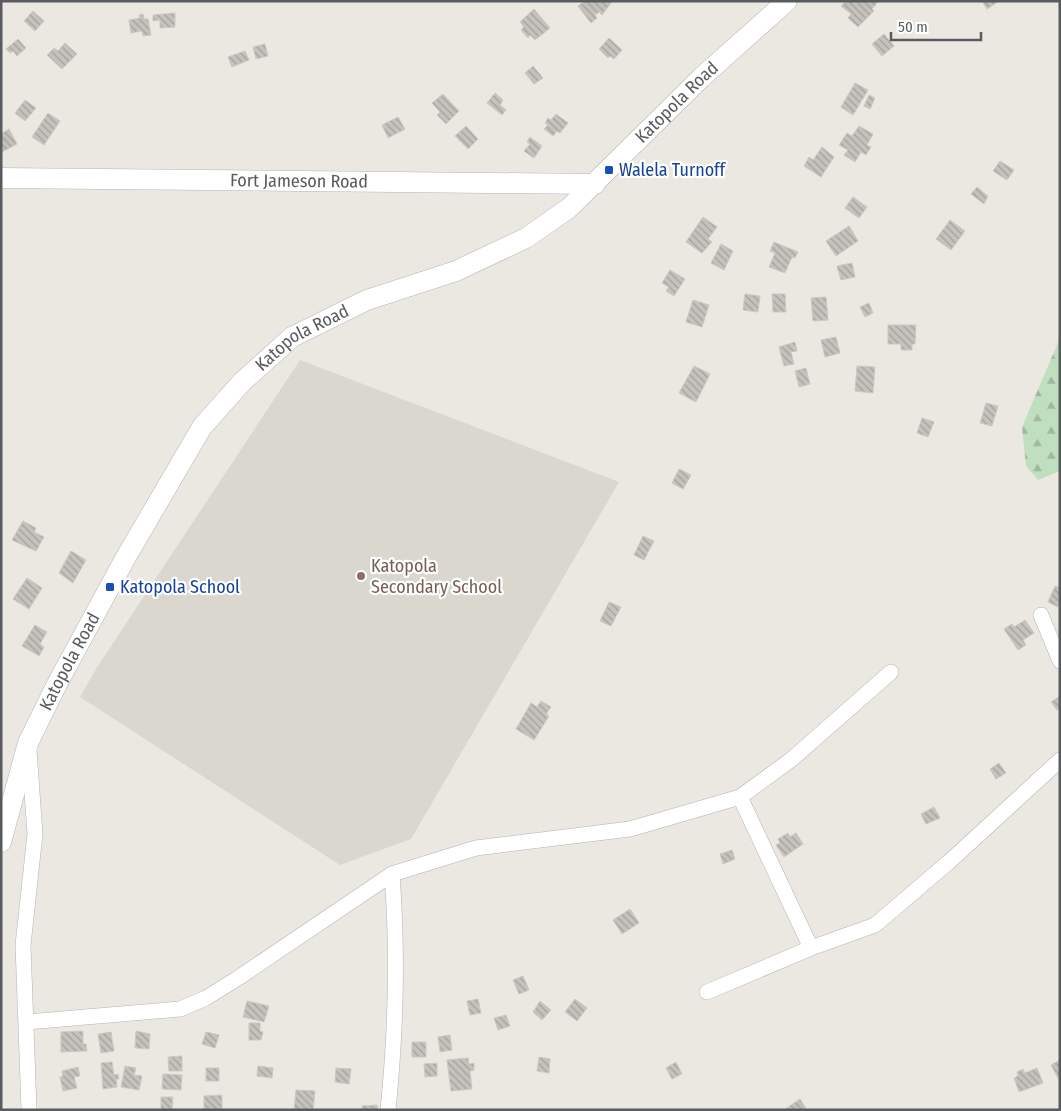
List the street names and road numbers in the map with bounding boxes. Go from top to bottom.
street label: Katopola Road [631,57,723,148]
street label: Fort Jameson Road [230,169,368,193]
street label: Katopola Road [251,300,352,376]
street label: Katopola Road [35,609,105,714]

